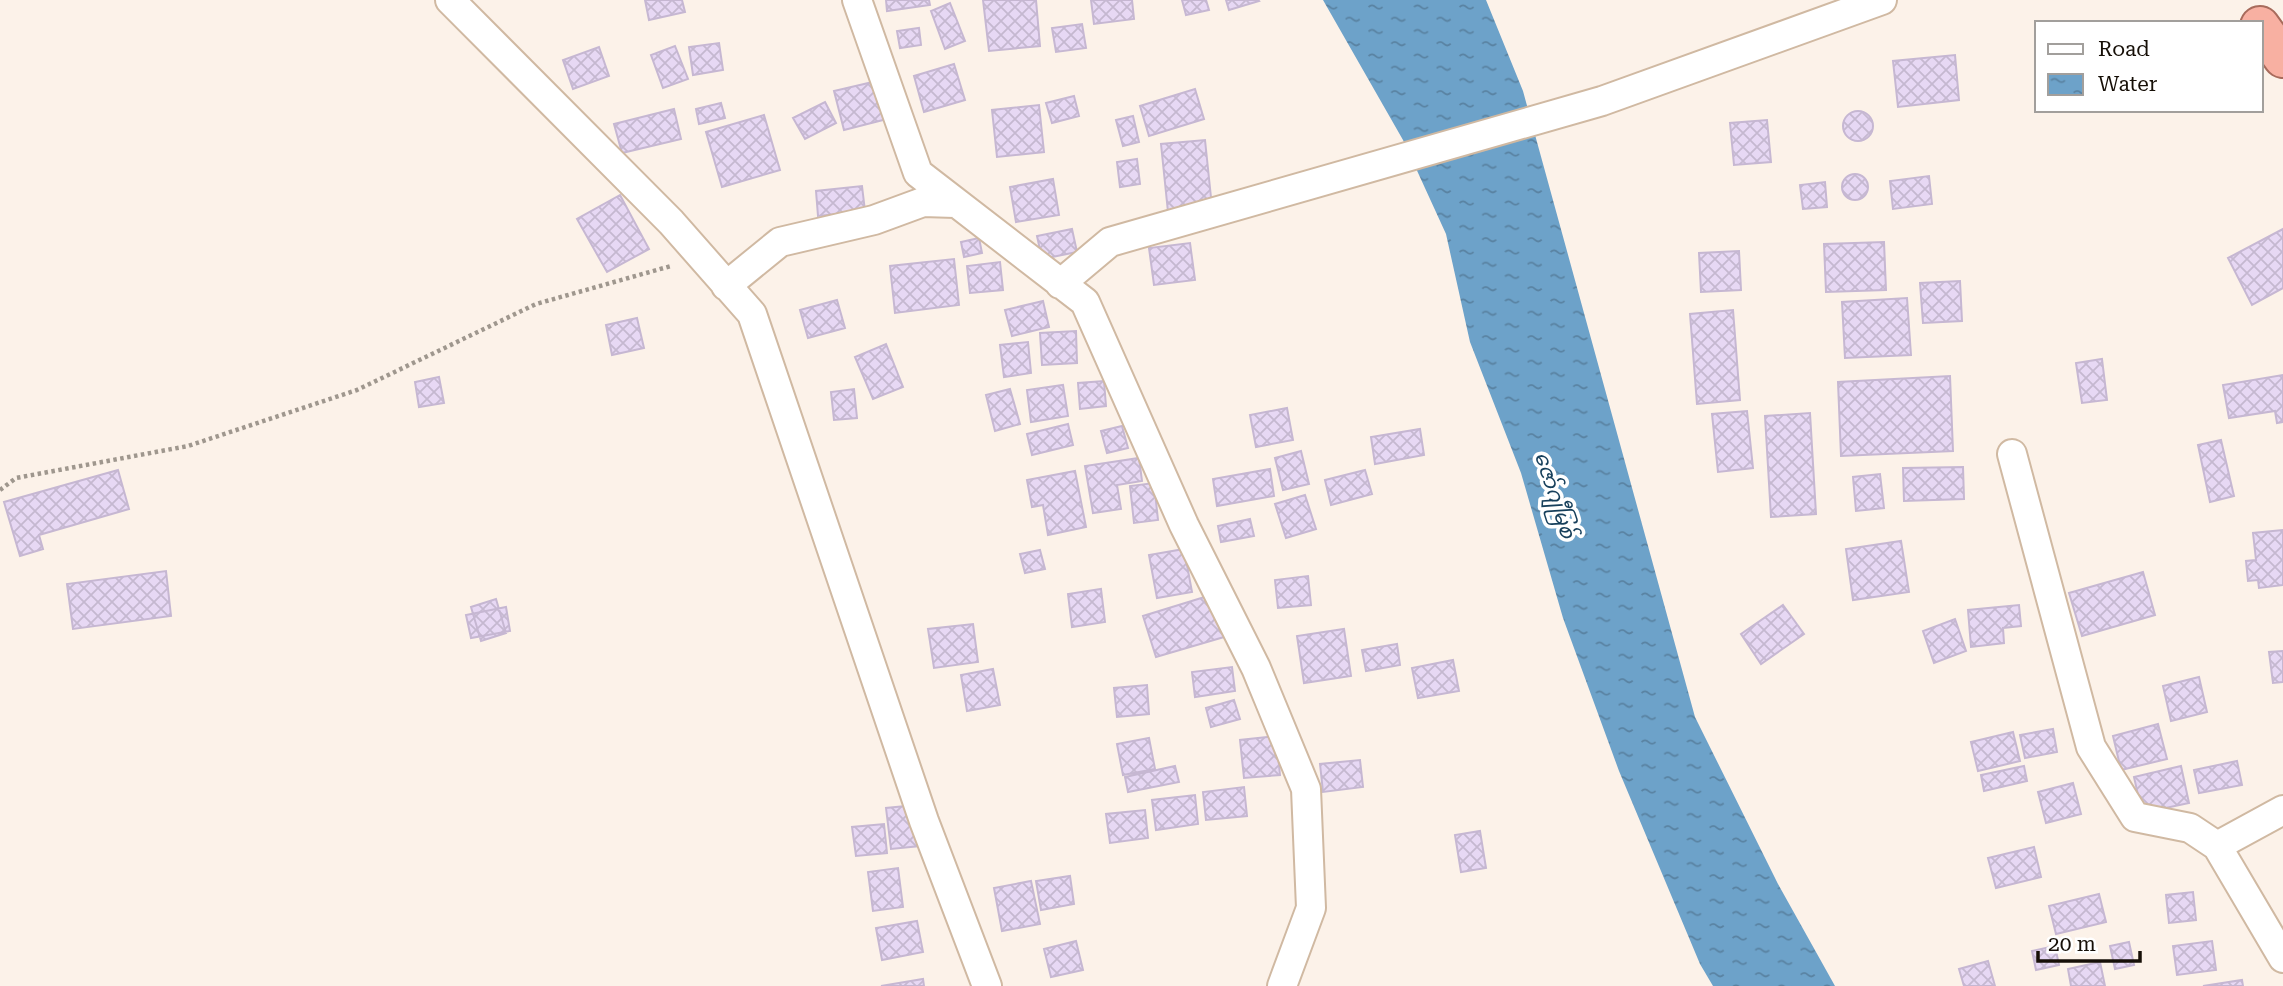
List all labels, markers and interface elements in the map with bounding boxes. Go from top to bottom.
legend [2035,21,2262,112]
text: Road [2098,37,2150,61]
text: Water [2098,72,2158,96]
water label: ဇော်ဂျီမြစ် [1525,448,1584,544]
scale bar [2038,920,2140,964]
text: 20 m [2048,932,2096,956]

